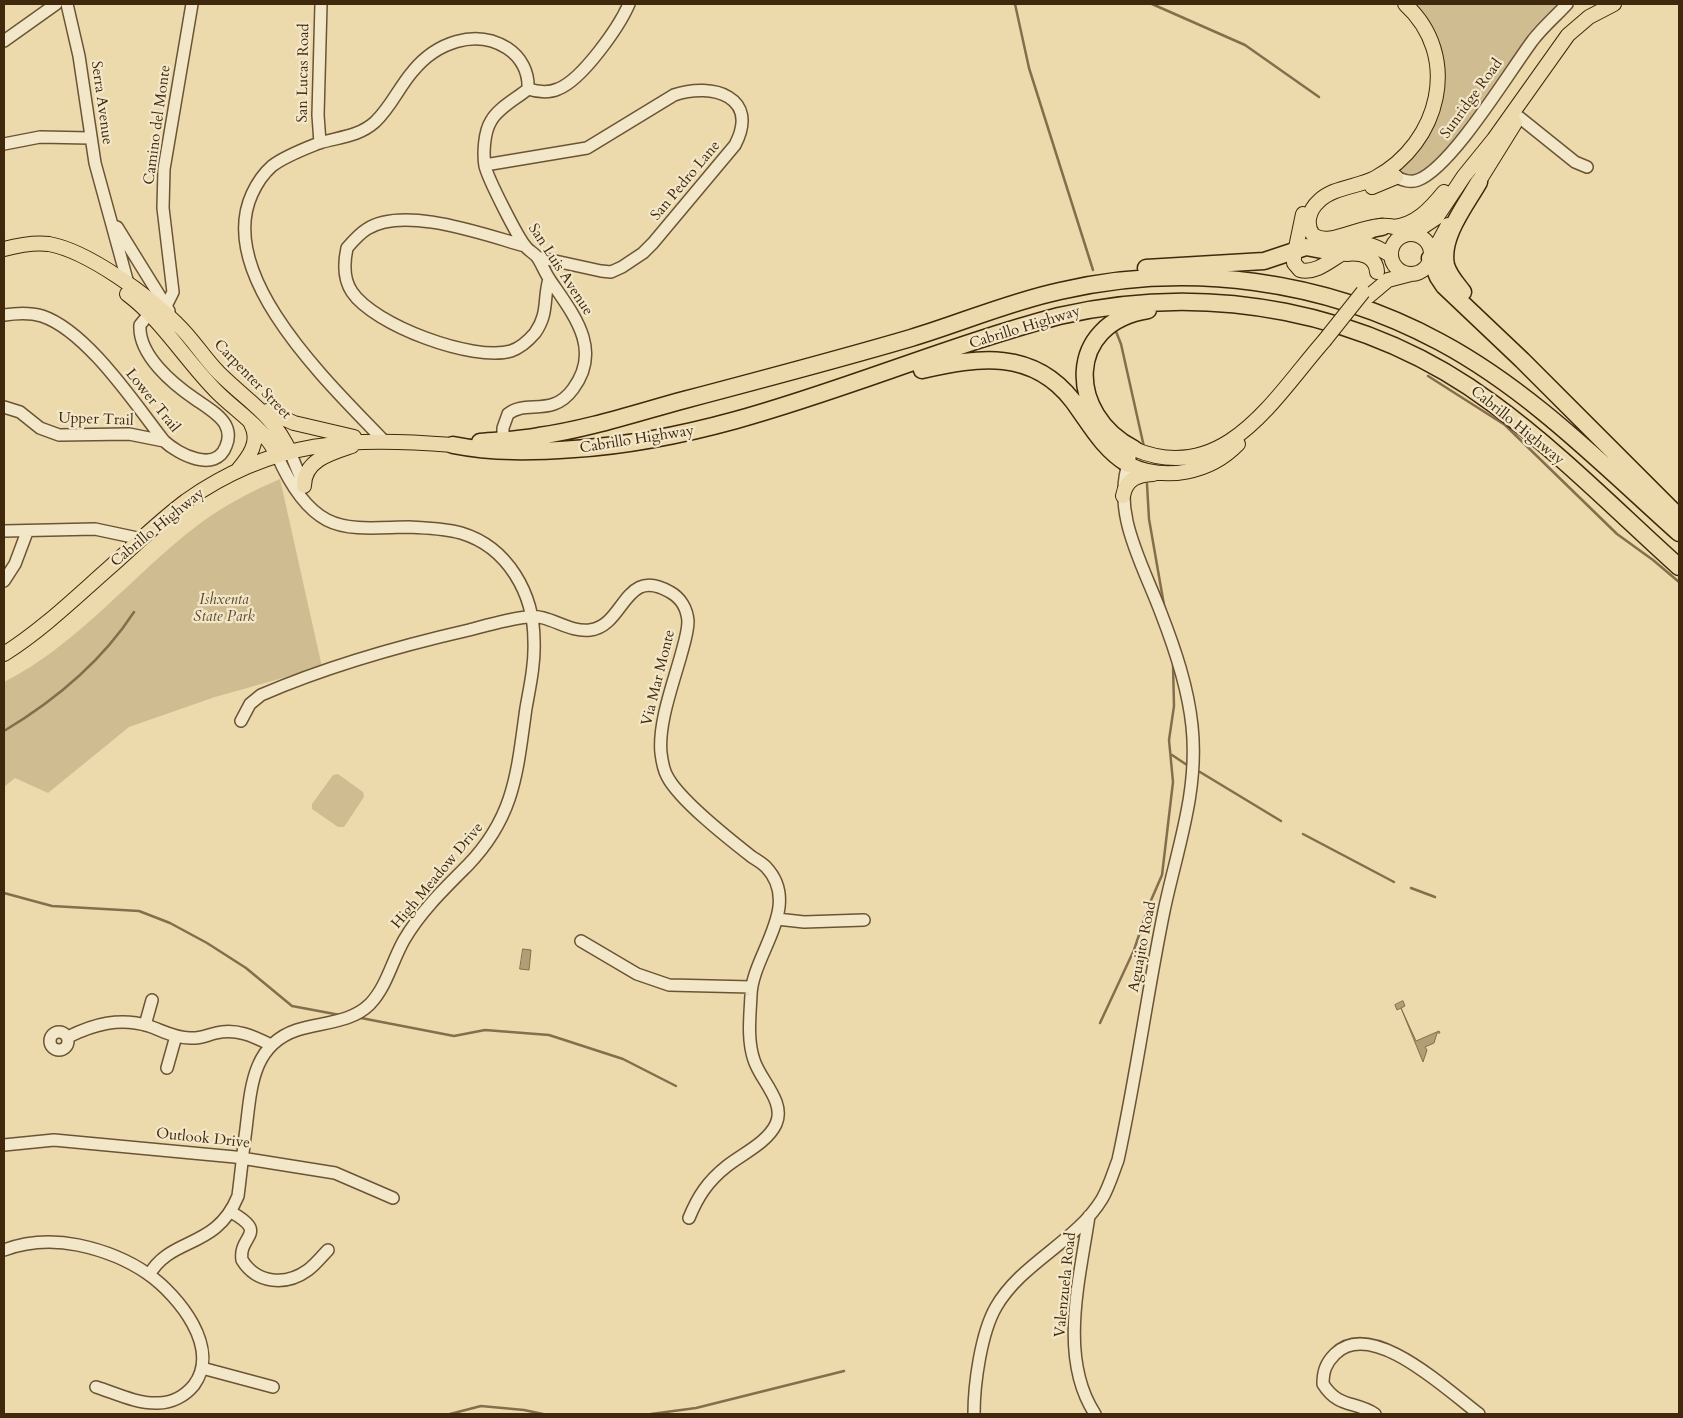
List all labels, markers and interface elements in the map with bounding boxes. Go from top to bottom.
street label: San Lucas Road [294,23,314,123]
street label: Sunridge Road [1437,56,1507,142]
street label: Serra Avenue [86,60,116,146]
street label: Camino del Monte [141,64,175,186]
street label: San Pedro Lane [647,137,725,225]
street label: San Luis Avenue [524,221,596,319]
street label: Cabrillo Highway [967,303,1083,353]
street label: Carpenter Street [209,336,295,424]
street label: Lower Trail [121,366,183,436]
street label: Cabrillo Highway [1467,383,1567,469]
street label: Upper Trail [58,410,134,430]
street label: Cabrillo Highway [579,422,695,458]
street label: Cabrillo Highway [108,485,208,571]
park label: Ishxenta State Park [193,592,255,627]
street label: Via Mar Monte [638,628,680,728]
street label: High Meadow Drive [388,819,488,933]
street label: Aguajito Road [1125,900,1161,994]
street label: Outlook Drive [155,1125,251,1153]
street label: Valenzuela Road [1052,1232,1080,1338]

